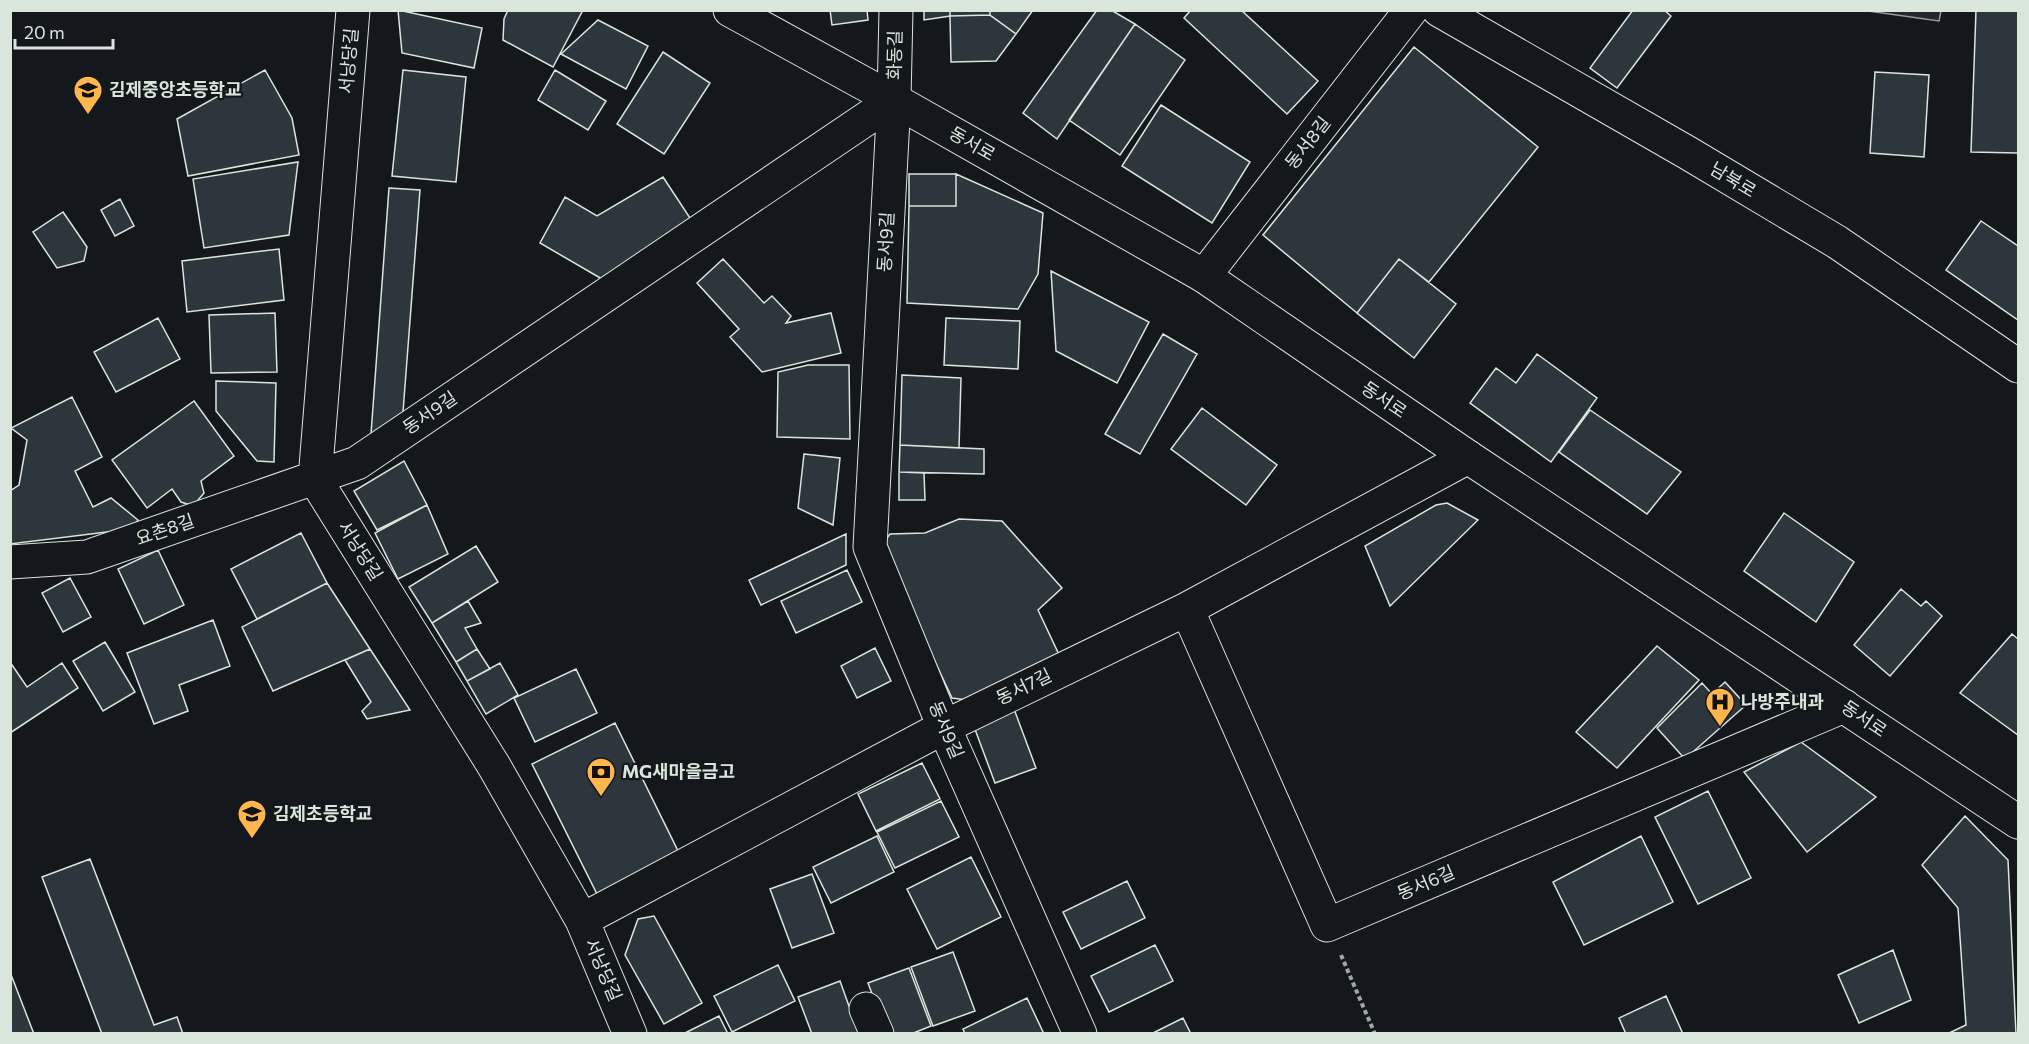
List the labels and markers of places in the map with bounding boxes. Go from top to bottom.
school or university icon: 김제중앙초등학교 [72,74,104,116]
place label: 김제중앙초등학교 [109,78,241,100]
hospital icon: 나방주내과 [1704,686,1736,728]
place label: 나방주내과 [1741,690,1824,712]
bank icon: MG새마을금고 [585,756,617,798]
place label: MG새마을금고 [622,760,735,782]
school or university icon: 김제초등학교 [236,798,268,840]
place label: 김제초등학교 [273,802,372,824]

